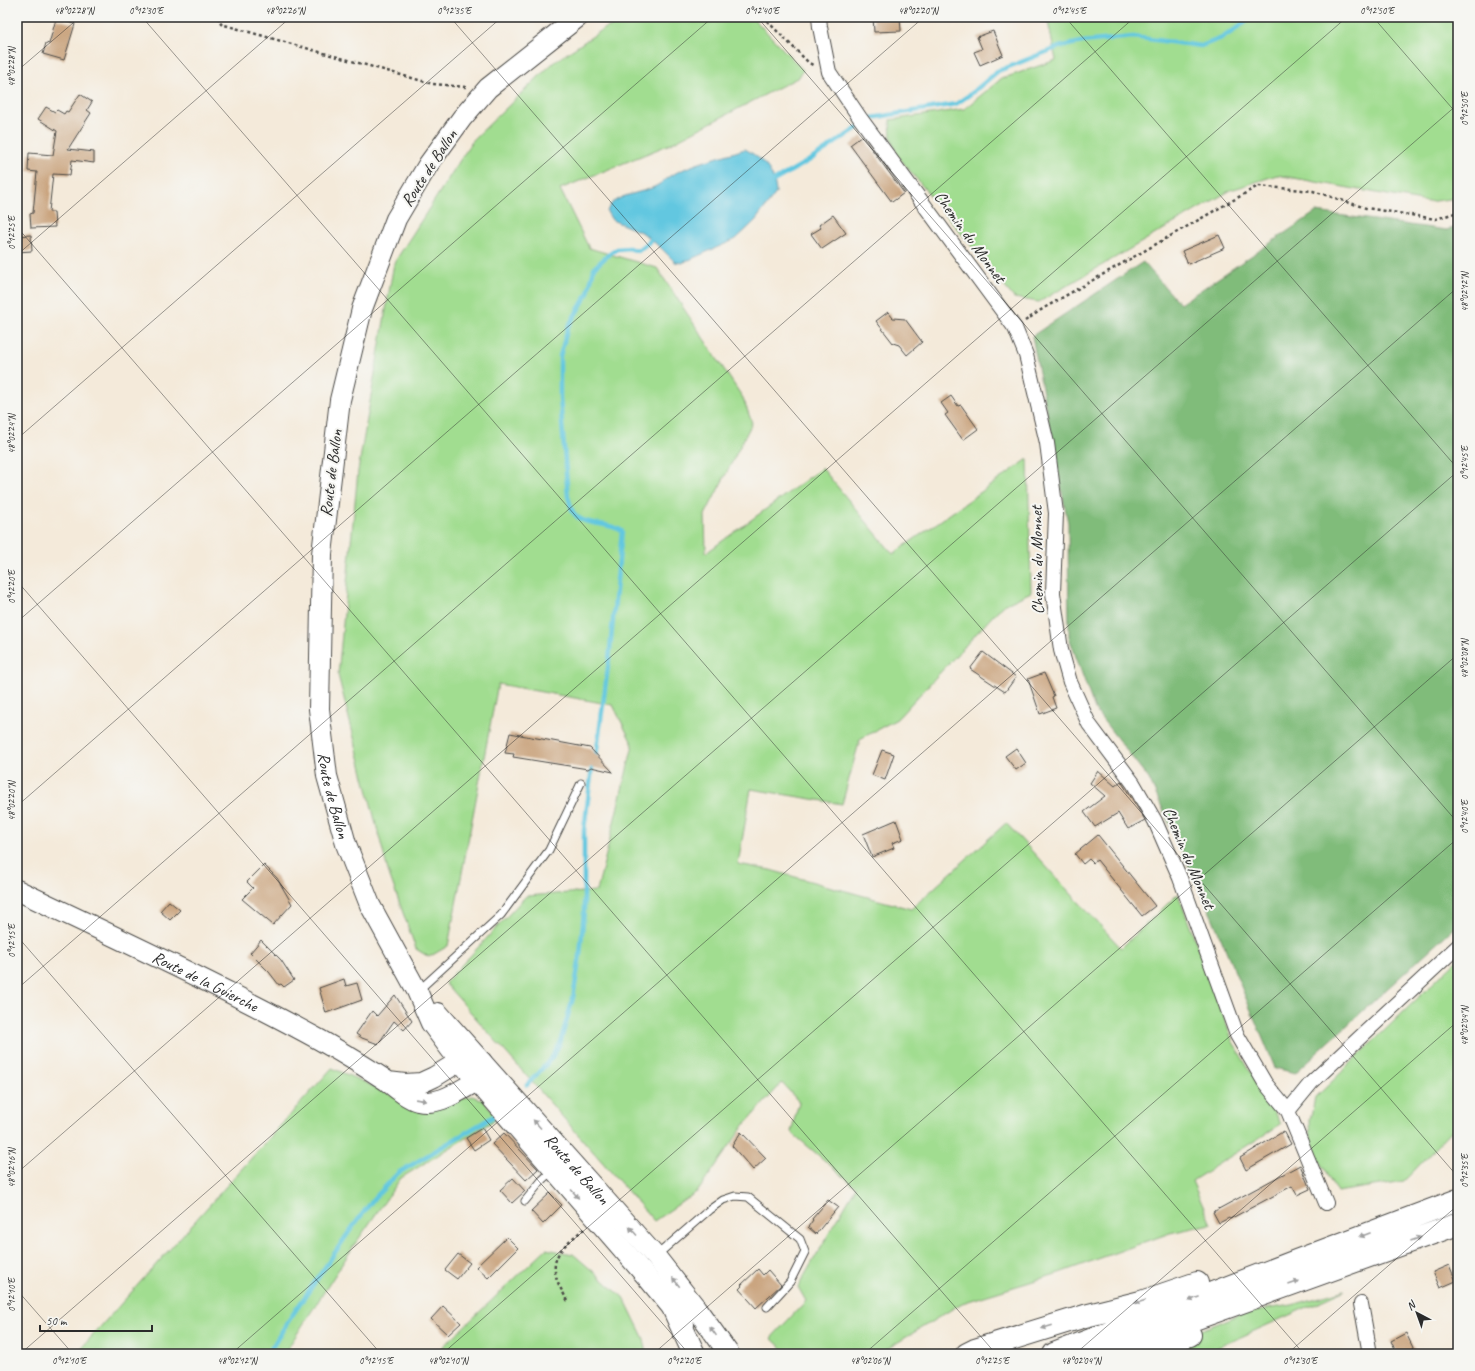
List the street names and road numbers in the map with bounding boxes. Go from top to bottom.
street label: Route de Ballon [396,125,462,211]
street label: Chemin du Monnet [930,187,1012,289]
street label: Route de Ballon [315,428,347,518]
street label: Chemin du Monnet [1026,503,1048,614]
street label: Route de Ballon [314,751,355,841]
street label: Chemin du Monnet [1158,804,1221,914]
street label: Route de la Guierche [149,946,263,1017]
street label: Route de Ballon [540,1129,615,1209]

